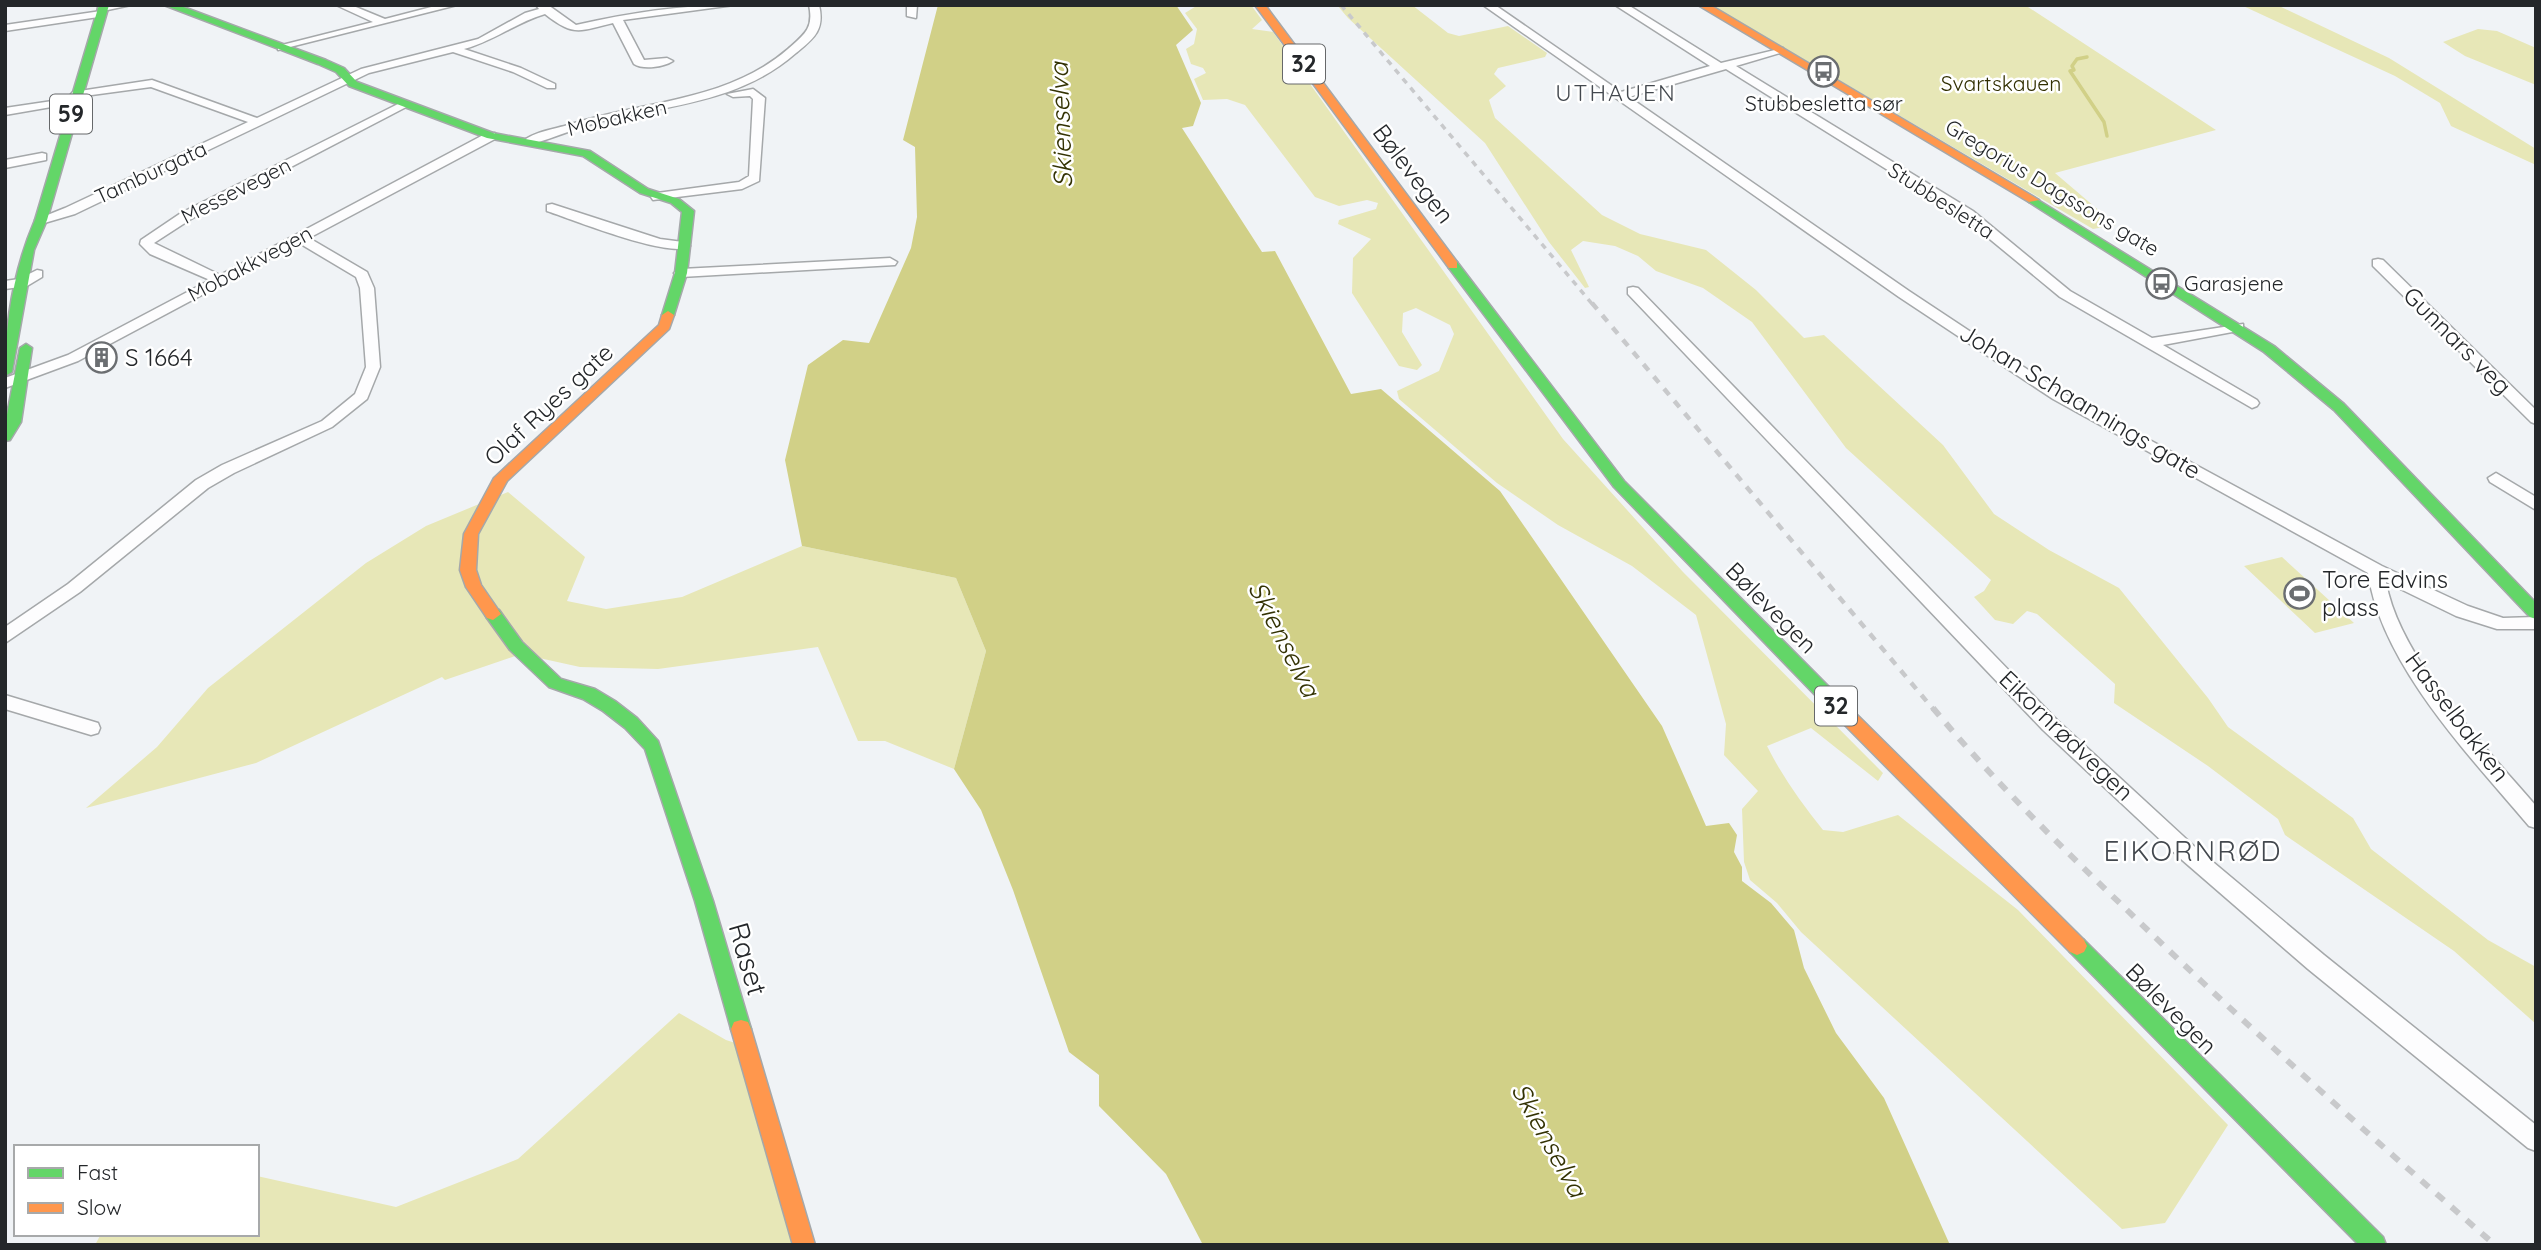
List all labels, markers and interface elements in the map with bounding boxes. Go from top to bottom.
road number: 32 [1283,44,1325,83]
bus stop icon: Stubbesletta sør [1807,55,1841,89]
water label: Skienselva [1042,61,1079,188]
park label: Svartskauen [1941,70,2061,96]
district label: UTHAUEN [1555,78,1677,107]
place label: Stubbesletta sør [1745,90,1903,116]
street label: Mobakken [564,93,669,141]
road number: 59 [50,94,92,134]
street label: Gregorius Dagssons gate [1941,113,2164,261]
street label: Bølevegen [1367,118,1461,229]
street label: Tamburgata [90,135,211,209]
street label: Messevegen [176,151,295,229]
street label: Stubbesletta [1884,156,2000,244]
street label: Mobakkvegen [183,219,316,307]
bus stop icon: Garasjene [2144,267,2178,301]
place label: Garasjene [2184,270,2284,296]
street label: Gunnars veg [2397,280,2518,401]
street label: Johan Schaannings gate [1955,317,2207,485]
street label: Olaf Ryes gate [478,337,619,472]
building icon: S 1664 [85,341,119,375]
place label: S 1664 [125,342,193,372]
street label: Bølevegen [1720,555,1824,659]
place label: Tore Edvins plass [2322,564,2448,622]
water label: Skienselva [1241,575,1328,703]
sports icon: Tore Edvins plass [2282,577,2316,611]
street label: Hasselbakken [2399,645,2516,787]
street label: Eikornrødvegen [1993,664,2140,807]
road number: 32 [1815,686,1857,726]
district label: EIKORNRØD [2104,833,2282,868]
street label: Raset [721,918,776,999]
street label: Bølevegen [2120,956,2224,1060]
water label: Skienselva [1505,1077,1595,1204]
legend [14,1145,259,1236]
text: Fast [77,1159,118,1185]
text: Slow [77,1194,122,1220]

